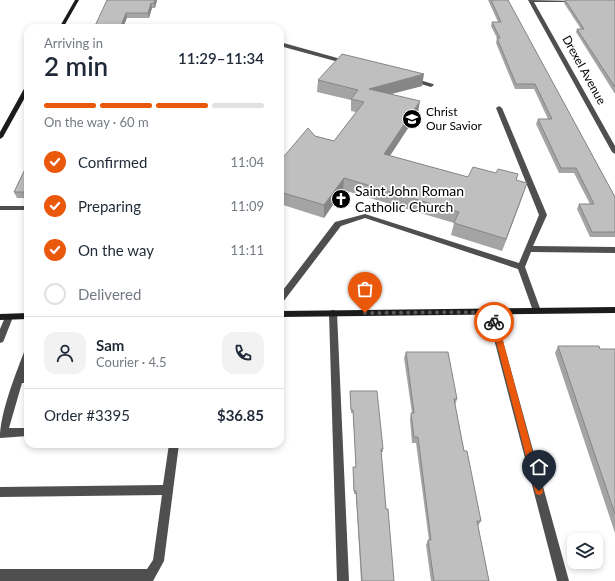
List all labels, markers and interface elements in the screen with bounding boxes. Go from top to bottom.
street label: Drexel Avenue [559,33,610,107]
text: Arriving in [44,35,103,51]
text: 11:29–11:34 [178,49,264,67]
text: 2 min [44,50,108,82]
place label: Christ Our Savior [426,104,483,133]
school or university icon: Christ Our Savior [401,108,423,130]
text: On the way · 60 m [44,114,149,130]
icon: check [44,151,66,173]
text: Confirmed [78,153,147,171]
text: 11:04 [231,154,264,170]
place label: Saint John Roman Catholic Church [355,182,464,215]
church icon: Saint John Roman Catholic Church [330,188,352,210]
icon: check [44,195,66,217]
text: Preparing [78,197,141,215]
text: 11:09 [231,198,264,214]
icon: check [44,239,66,261]
text: On the way [78,241,154,259]
text: 11:11 [231,242,264,258]
pin [348,272,382,313]
icon: bag [354,278,376,300]
text: Delivered [78,285,141,303]
courier [474,302,514,342]
icon: bike [483,311,505,333]
button: person [44,332,86,374]
button: phone [222,332,264,374]
text: Sam [96,336,124,354]
text: Courier · 4.5 [96,354,167,370]
text: Order #3395 [44,406,130,424]
text: $36.85 [217,406,264,424]
pin [522,450,556,491]
icon: home [528,456,550,478]
map controls [567,533,603,569]
button: layers [567,533,603,569]

